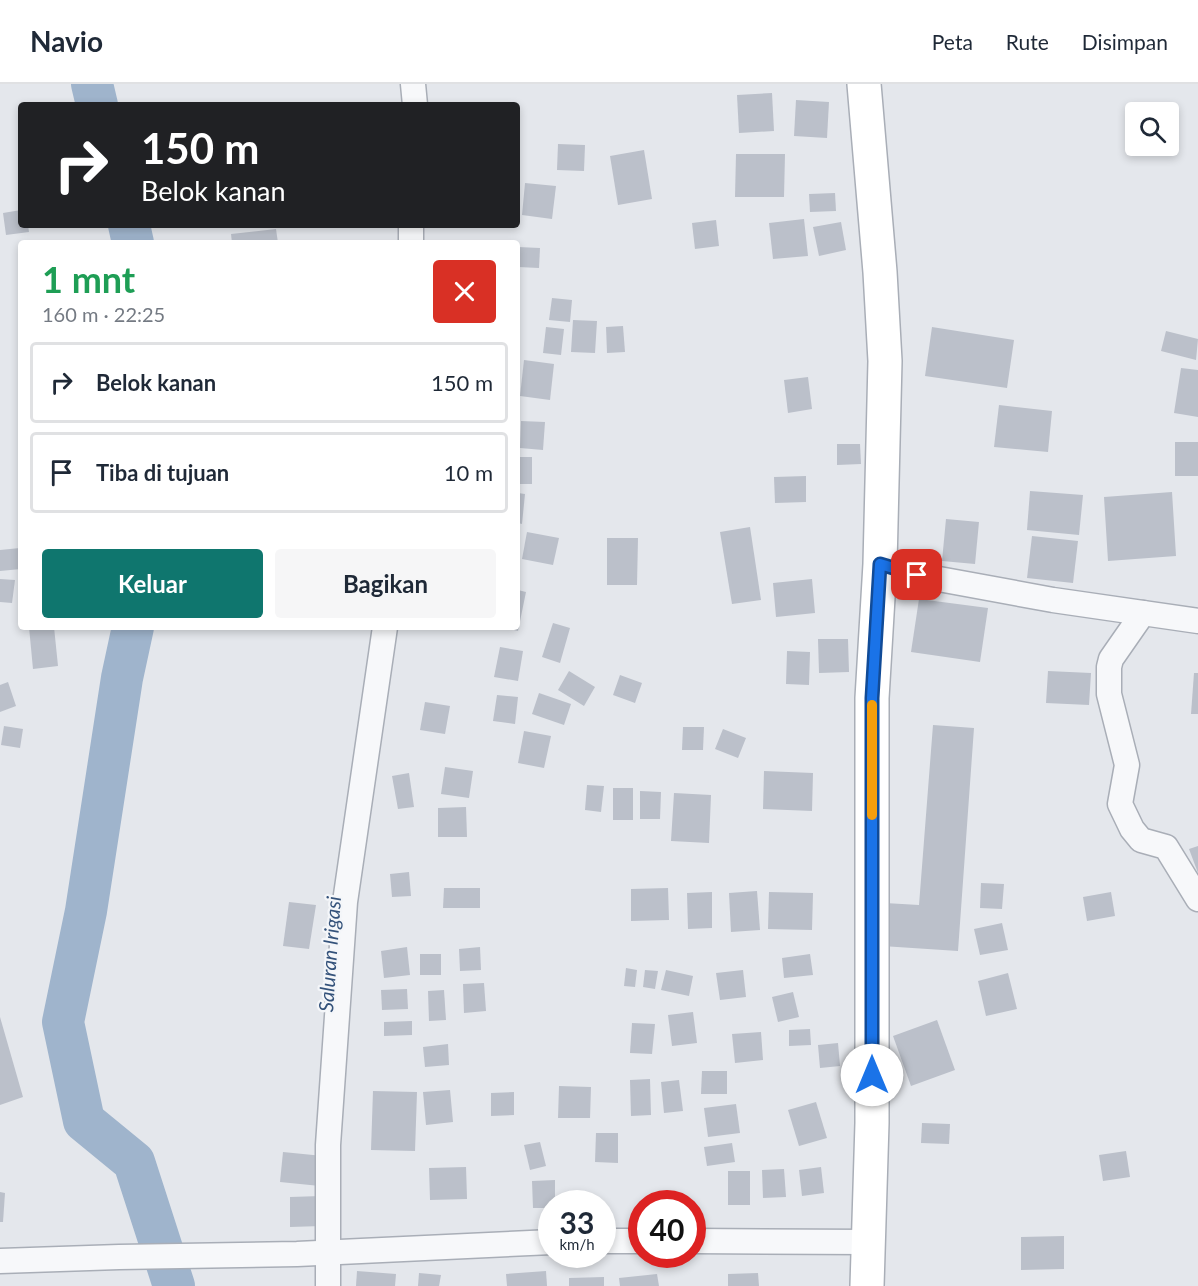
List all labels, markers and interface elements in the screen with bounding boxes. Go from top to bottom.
text: Navio [30,24,103,58]
text: Peta [932,29,973,54]
text: Rute [1006,29,1049,54]
text: Disimpan [1082,29,1168,54]
map controls [1125,102,1179,156]
button: search [1125,102,1179,156]
text: 150 m [141,123,259,173]
icon: right [42,126,120,204]
text: Belok kanan [141,174,286,207]
text: 1 mnt [42,257,135,301]
button: close [433,260,496,323]
text: 160 m · 22:25 [42,302,165,326]
icon: right [45,366,78,399]
text: Belok kanan [96,369,216,396]
text: 150 m [431,369,493,396]
icon: arrive [45,456,78,489]
text: Tiba di tujuan [96,459,229,486]
text: 10 m [444,459,493,486]
button: Keluar [42,549,263,618]
button: Bagikan [275,549,496,618]
pin [891,549,942,600]
icon: arrive [900,558,933,591]
water label: Saluran Irigasi [313,895,345,1013]
position arrow [840,1043,904,1107]
speed limit sign: 40 [628,1190,706,1268]
text: 33 [560,1204,594,1240]
text: km/h [559,1235,595,1253]

